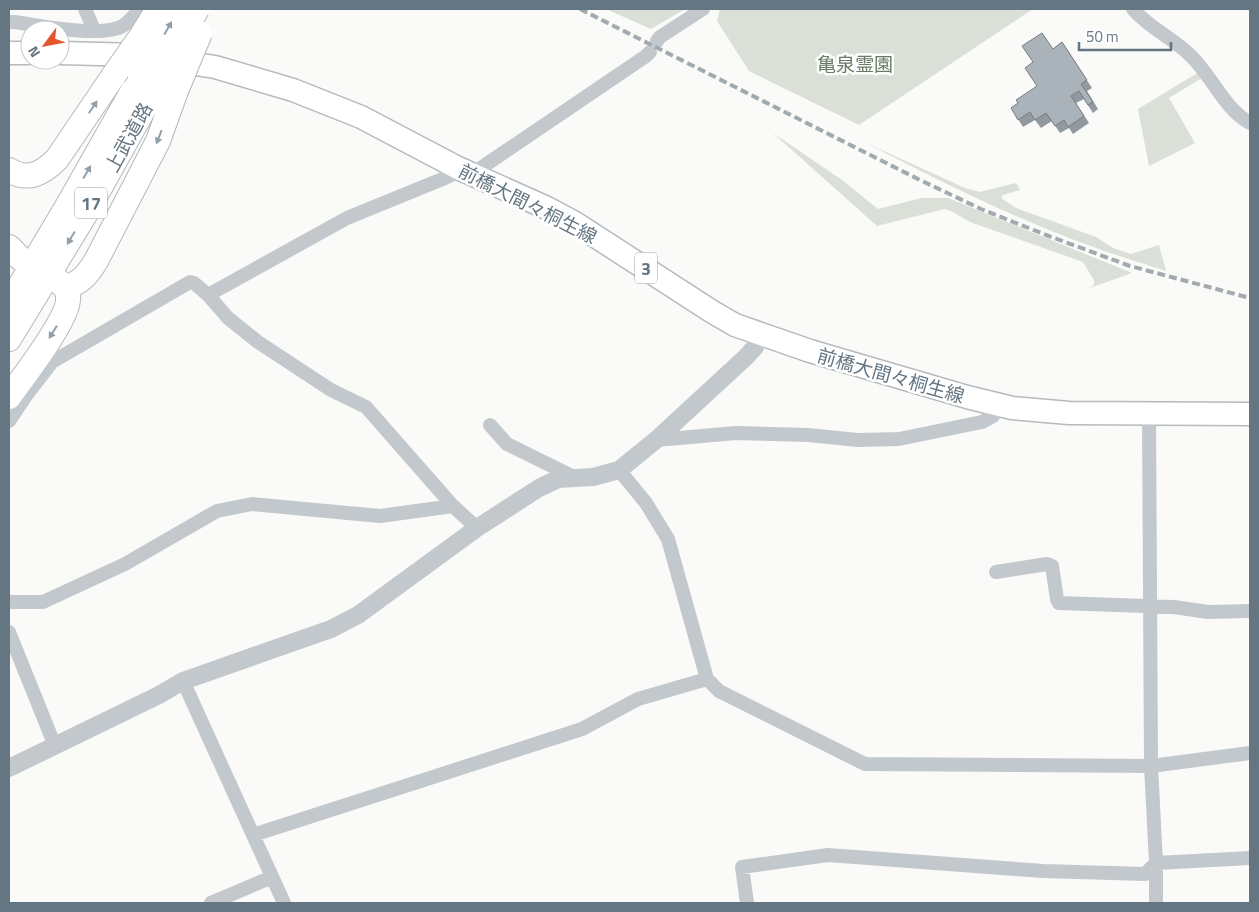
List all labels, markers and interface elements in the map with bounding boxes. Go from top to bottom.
north arrow [20,20,70,70]
scale bar [1079,20,1172,52]
one-way arrow [164,21,172,36]
text: 50 m [1086,25,1119,48]
text: N [22,42,45,62]
park label: 亀泉霊園 [817,49,893,78]
street label: 上武道路 [97,97,159,177]
one-way arrow [88,100,97,113]
one-way arrow [155,130,163,145]
street label: 前橋大間々桐生線 [454,156,602,250]
one-way arrow [83,164,91,179]
road number: 17 [75,188,107,218]
one-way arrow [66,231,75,244]
road number: 3 [635,252,657,284]
one-way arrow [49,326,58,339]
street label: 前橋大間々桐生線 [814,340,968,410]

